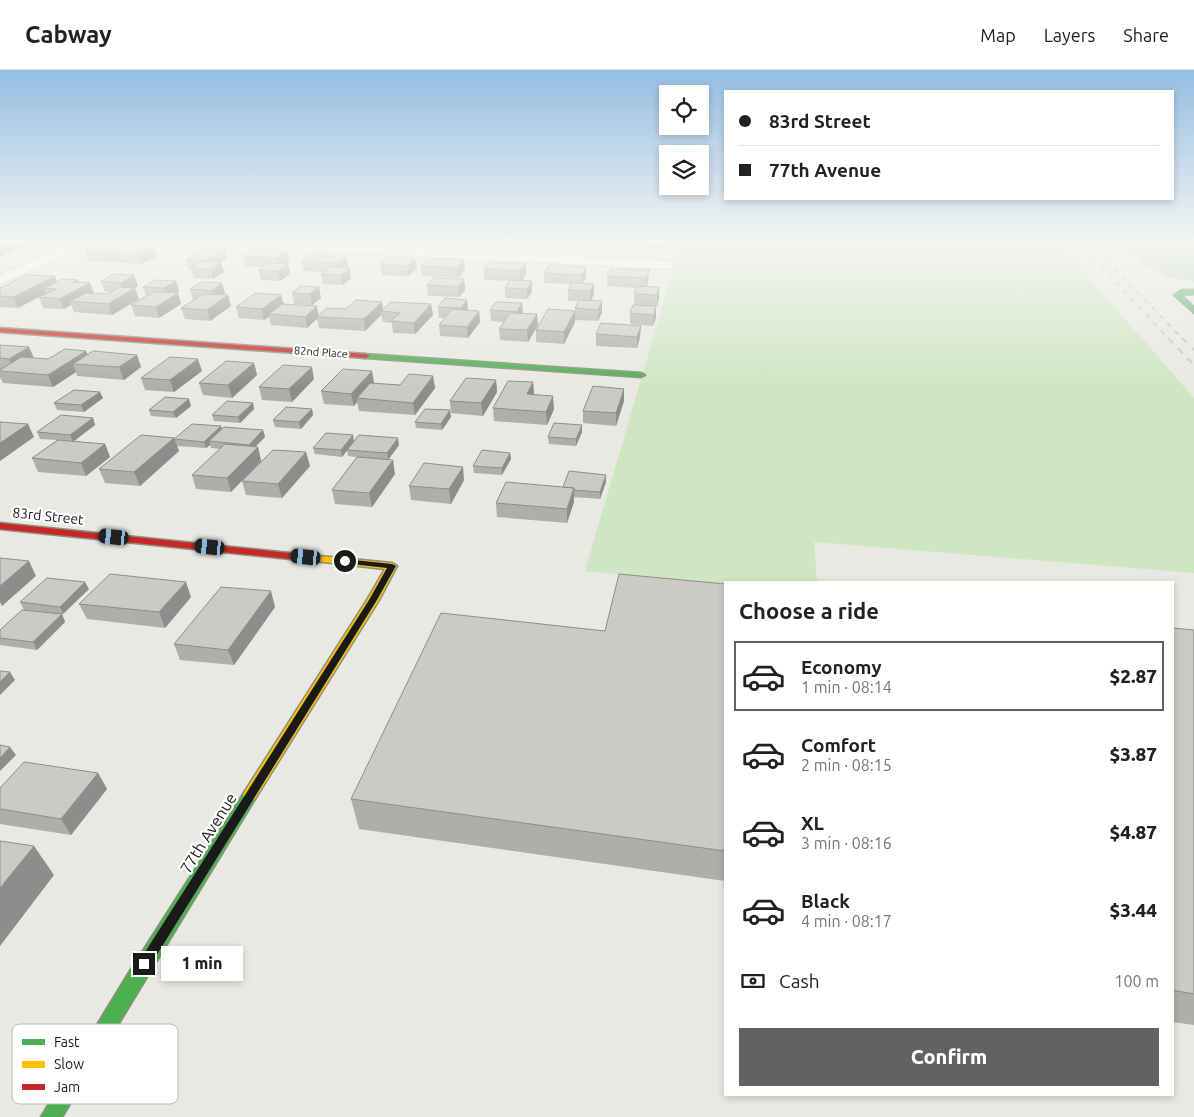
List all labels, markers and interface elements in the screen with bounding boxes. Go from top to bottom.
text: Cabway [25,21,112,48]
text: Map [980,25,1016,45]
text: Layers [1044,25,1095,45]
text: Share [1123,25,1169,45]
map controls [659,85,709,195]
button: locate [659,85,709,135]
text: 83rd Street [769,110,871,132]
button: layers [659,145,709,195]
text: 77th Avenue [769,159,881,181]
street label: 82nd Place [294,344,348,360]
street label: 83rd Street [12,504,85,528]
car [98,528,129,546]
car [194,538,225,556]
car [290,548,321,566]
route start [334,550,356,572]
text: Choose a ride [739,598,879,623]
icon: car [741,654,786,699]
text: Economy [801,656,882,678]
text: $2.87 [1109,665,1157,687]
text: 1 min · 08:14 [801,678,892,696]
icon: car [741,732,786,777]
text: Comfort [801,734,876,756]
text: $3.87 [1109,743,1157,765]
text: 2 min · 08:15 [801,756,892,774]
street label: 77th Avenue [176,790,240,876]
icon: car [741,810,786,855]
text: XL [801,812,824,834]
text: $4.87 [1109,821,1157,843]
text: 3 min · 08:16 [801,834,892,852]
icon: car [741,888,786,933]
text: Black [801,890,850,912]
text: $3.44 [1109,899,1157,921]
text: 4 min · 08:17 [801,912,892,930]
callout: 1 min [162,946,244,982]
route end [133,953,155,975]
text: 1 min [182,954,222,972]
icon: cash [739,967,767,995]
text: Cash [779,970,820,992]
text: 100 m [1114,972,1159,990]
legend [12,1024,178,1104]
button: Confirm [739,1028,1159,1086]
text: Fast [54,1034,80,1050]
text: Slow [54,1056,84,1072]
text: Jam [54,1079,80,1095]

